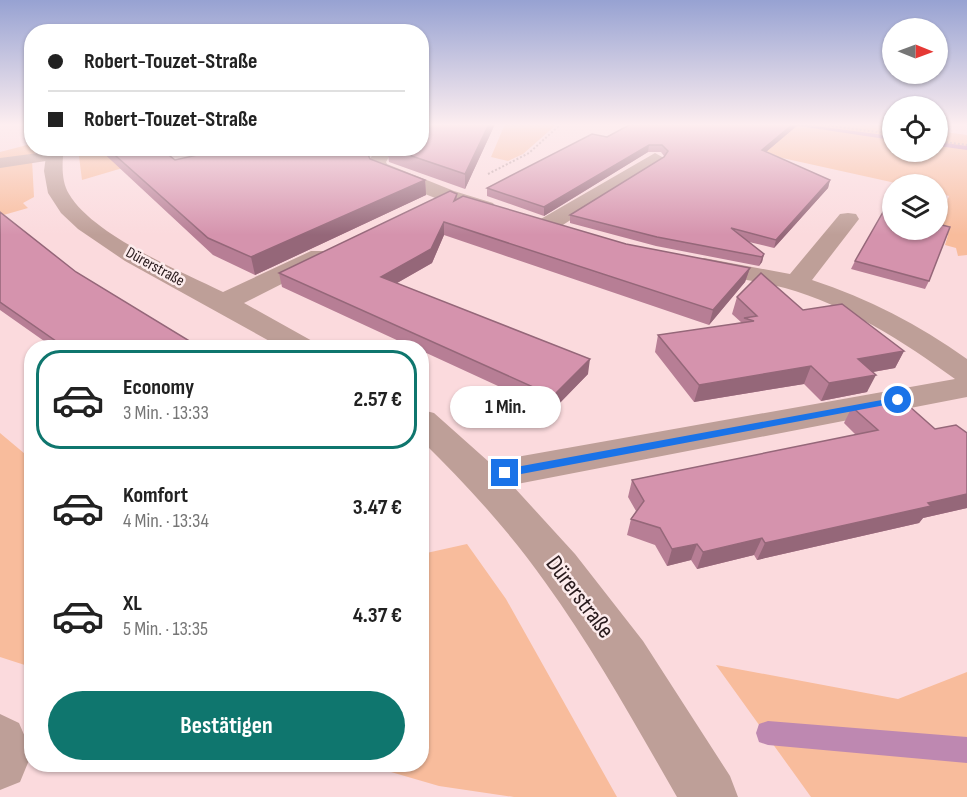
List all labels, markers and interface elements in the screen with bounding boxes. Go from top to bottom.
north arrow [882,18,948,84]
map controls [882,18,948,240]
text: Robert-Touzet-Straße [84,48,257,75]
button: locate [882,96,948,162]
text: Robert-Touzet-Straße [84,106,257,133]
button: layers [882,174,948,240]
street label: Dürerstraße [122,243,188,291]
icon: car [51,373,105,427]
text: Economy [123,374,194,401]
text: 2.57 € [353,386,402,413]
callout: 1 Min. [450,386,560,428]
route start [884,386,911,413]
text: 1 Min. [485,395,526,419]
text: 3 Min. · 13:33 [123,401,209,425]
route end [491,459,518,486]
icon: car [51,481,105,535]
text: Komfort [123,482,188,509]
text: 3.47 € [353,494,402,521]
text: 4 Min. · 13:34 [123,509,209,533]
street label: Dürerstraße [540,550,620,644]
icon: car [51,589,105,643]
text: XL [123,590,142,617]
text: 4.37 € [353,602,402,629]
text: 5 Min. · 13:35 [123,617,208,641]
button: Bestätigen [48,691,405,760]

